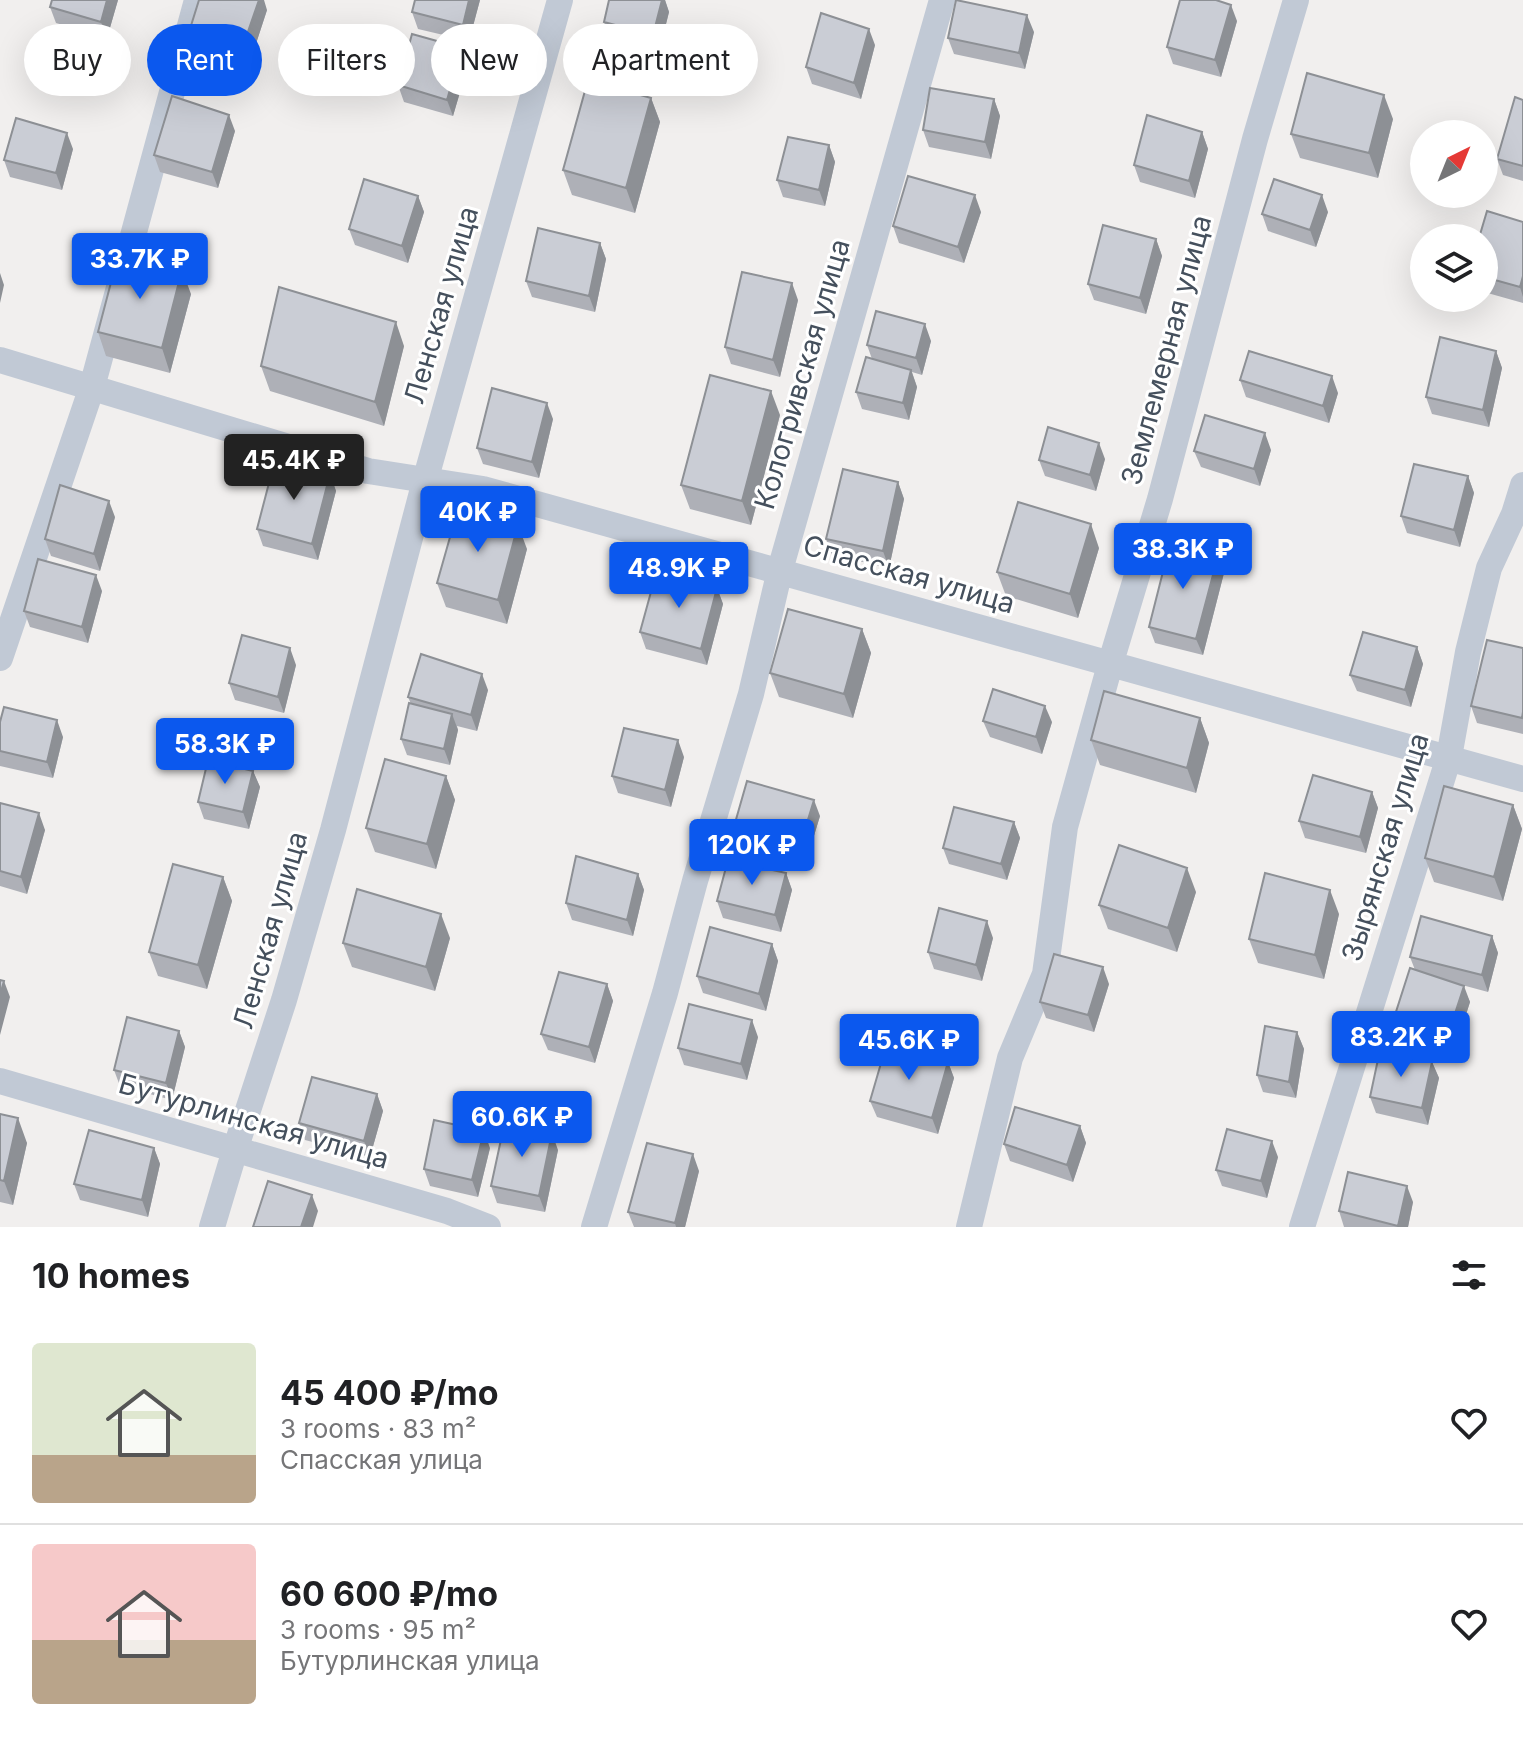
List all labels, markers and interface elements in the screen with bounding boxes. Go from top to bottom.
chip: Buy [24,24,131,96]
chip: Rent [147,24,262,96]
chip: Filters [278,24,415,96]
chip: New [431,24,547,96]
chip: Apartment [563,24,758,96]
north arrow [1410,120,1498,208]
map controls [1410,120,1498,312]
street label: Ленская улица [397,202,485,408]
street label: Землемерная улица [1114,211,1218,489]
button: layers [1410,224,1498,312]
pin: 33.7K ₽ [66,233,214,301]
street label: Кологривская улица [747,235,857,513]
text: 33.7K ₽ [90,243,190,274]
pin: 45.4K ₽ [220,434,368,502]
text: 45.4K ₽ [242,444,346,475]
pin: 40K ₽ [422,486,534,554]
text: 40K ₽ [438,496,518,527]
pin: 38.3K ₽ [1109,523,1257,591]
street label: Спасская улица [799,528,1019,620]
text: 38.3K ₽ [1132,533,1234,564]
pin: 48.9K ₽ [605,542,753,610]
text: 48.9K ₽ [627,552,731,583]
pin: 58.3K ₽ [151,718,299,786]
text: 58.3K ₽ [174,728,276,759]
street label: Зырянская улица [1334,729,1436,965]
pin: 120K ₽ [687,819,817,887]
street label: Ленская улица [226,827,314,1033]
text: 120K ₽ [707,829,797,860]
pin: 83.2K ₽ [1327,1011,1475,1079]
pin: 45.6K ₽ [835,1014,983,1082]
text: 83.2K ₽ [1350,1021,1452,1052]
text: 45.6K ₽ [858,1024,960,1055]
street label: Бутурлинская улица [115,1066,393,1176]
pin: 60.6K ₽ [448,1091,596,1159]
text: 60.6K ₽ [471,1101,573,1132]
icon: filters [1447,1253,1491,1297]
text: 10 homes [32,1255,190,1296]
text: 45 400 ₽/mo [280,1372,499,1413]
icon: home [96,1375,192,1471]
icon: heart [1447,1401,1491,1445]
text: 3 rooms · 83 m² [280,1413,476,1444]
text: Спасская улица [280,1444,483,1475]
text: 60 600 ₽/mo [280,1573,498,1614]
icon: home [96,1576,192,1672]
icon: heart [1447,1602,1491,1646]
text: 3 rooms · 95 m² [280,1614,476,1645]
text: Бутурлинская улица [280,1645,540,1676]

